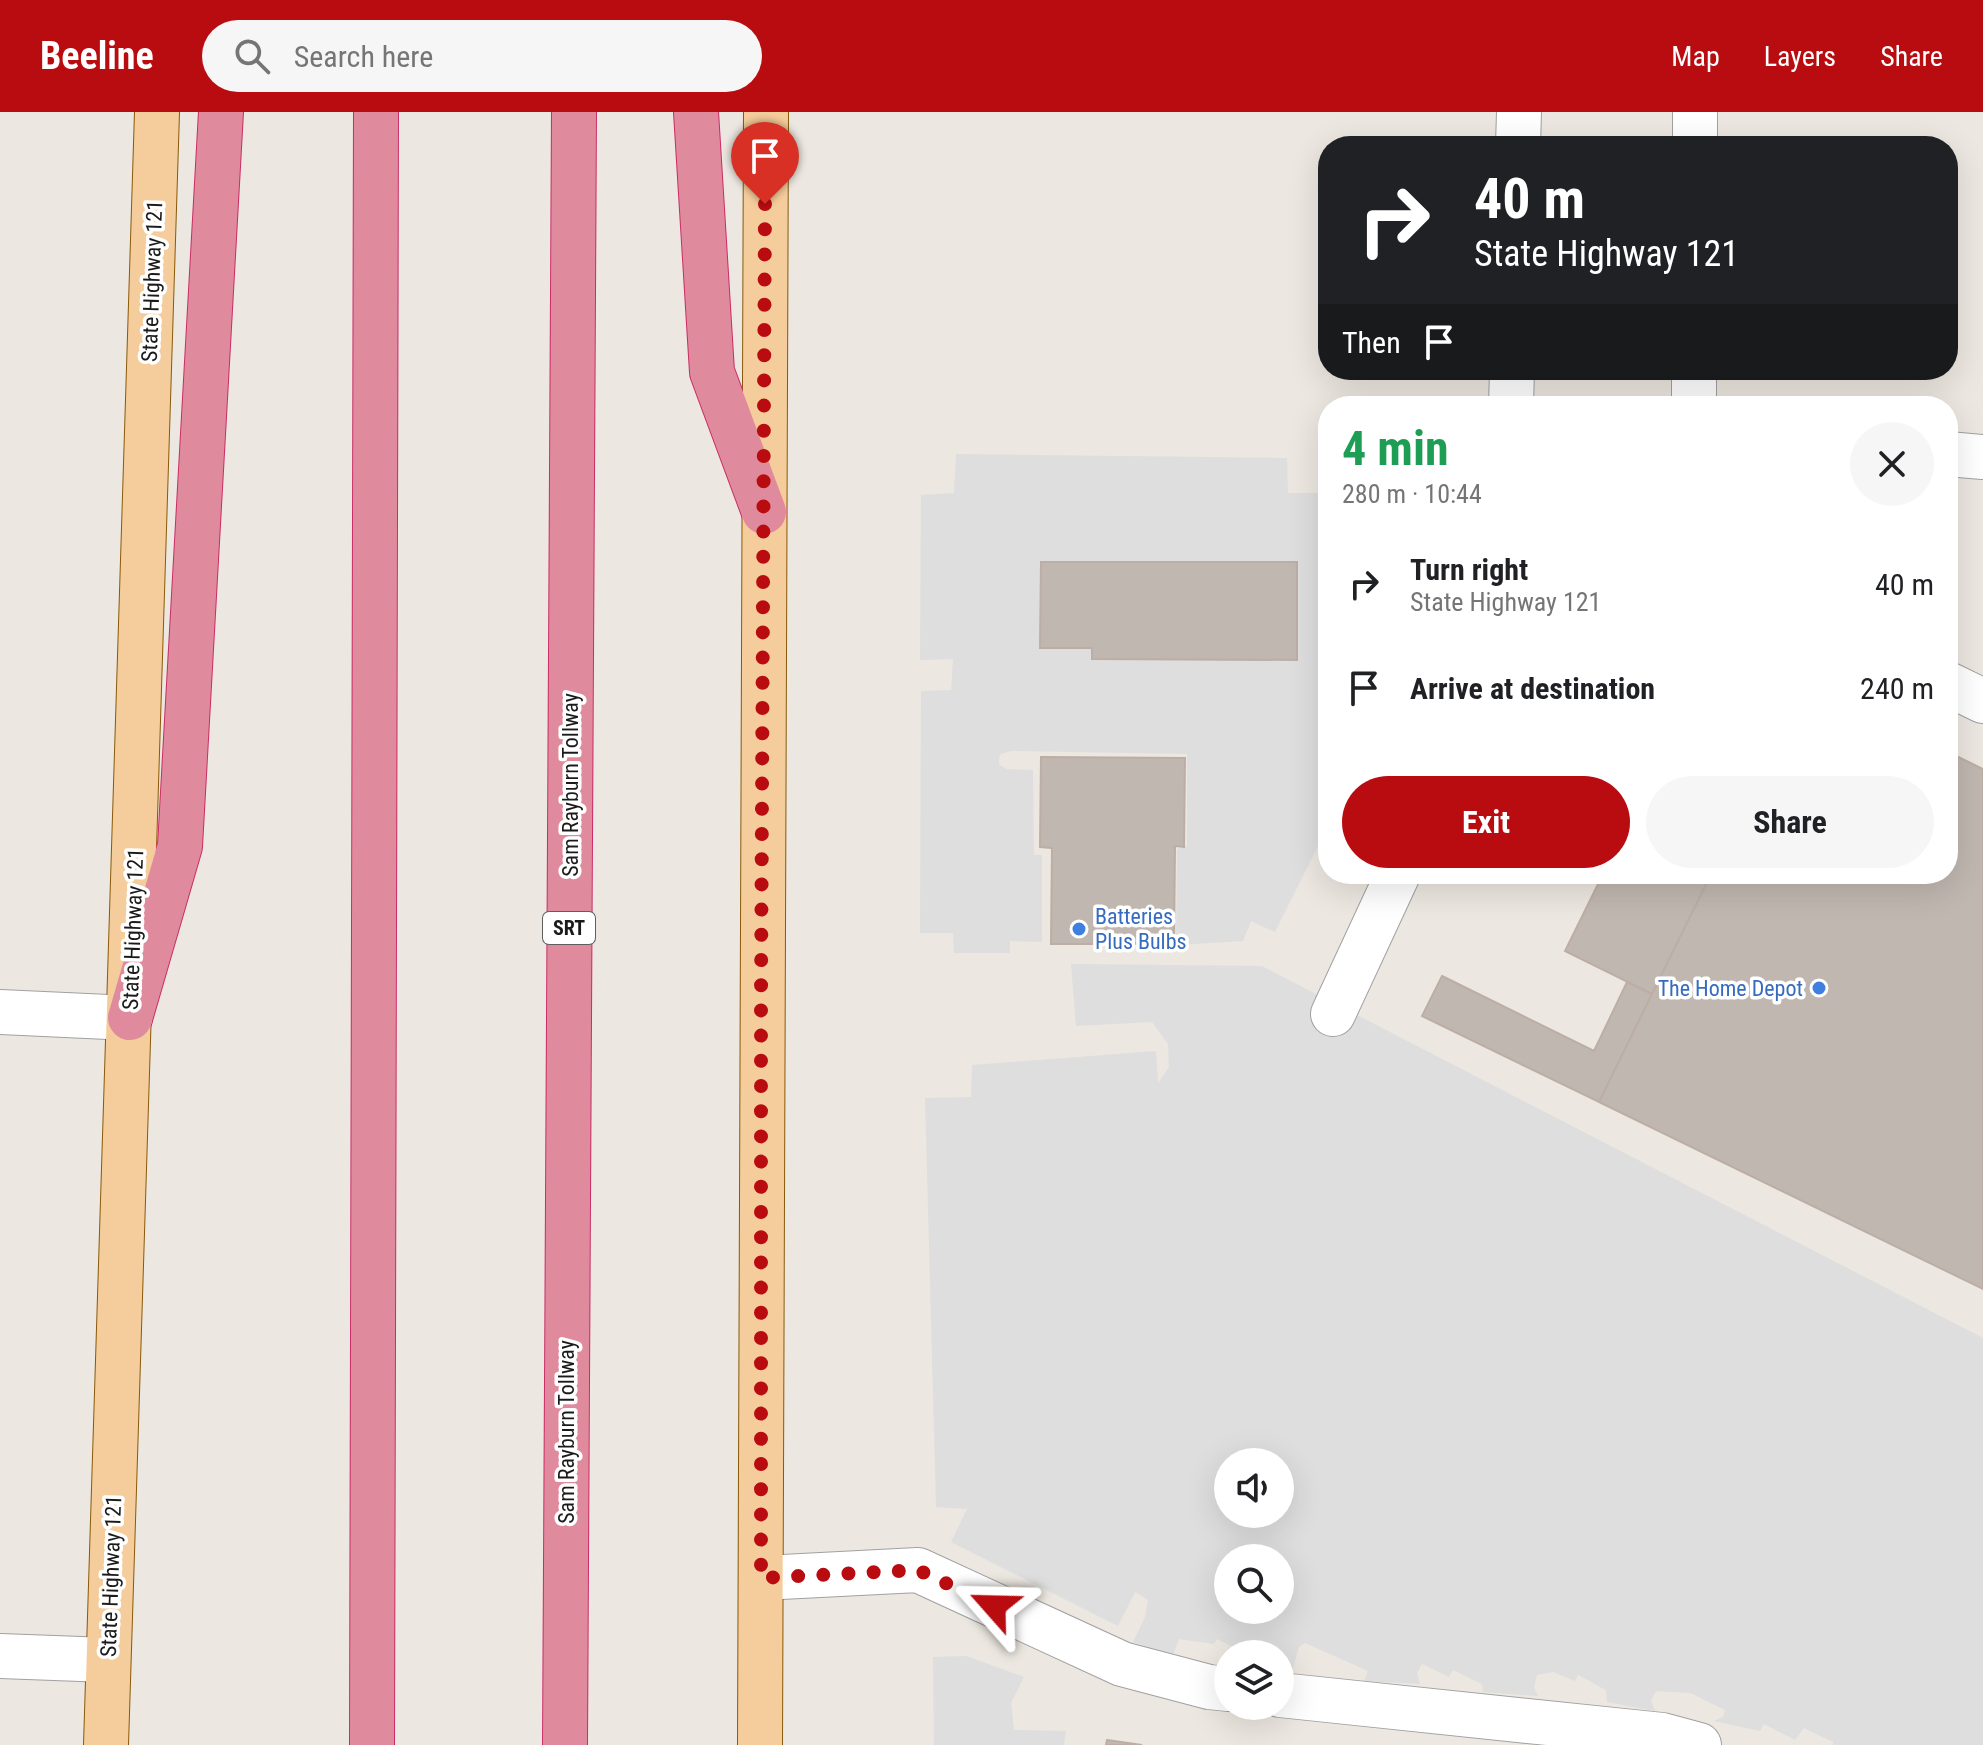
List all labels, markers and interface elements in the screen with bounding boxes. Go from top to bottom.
search box [202,20,762,92]
text: Beeline [40,34,154,78]
icon: search [230,34,274,78]
text: Search here [294,39,433,74]
text: Map [1671,40,1720,73]
text: Layers [1764,40,1836,73]
text: Share [1880,40,1943,73]
pin [731,122,799,204]
icon: arrive [743,134,787,178]
text: 40 m [1474,166,1585,232]
icon: right [1342,168,1446,272]
street label: State Highway 121 [137,200,167,362]
text: State Highway 121 [1474,233,1739,275]
icon: arrive [1417,320,1461,364]
text: Then [1342,325,1401,360]
text: 4 min [1342,420,1449,477]
button: close [1850,422,1934,506]
text: 280 m · 10:44 [1342,479,1482,509]
text: Turn right [1410,552,1528,587]
icon: right [1342,562,1386,606]
text: 40 m [1875,567,1934,602]
text: State Highway 121 [1410,587,1601,617]
icon: arrive [1342,666,1386,710]
text: Arrive at destination [1410,671,1655,706]
text: 240 m [1860,671,1934,706]
street label: Sam Rayburn Tollway [558,693,583,877]
button: Exit [1342,776,1630,868]
button: Share [1646,776,1934,868]
street label: State Highway 121 [118,848,148,1010]
place label: Batteries Plus Bulbs [1095,904,1187,954]
road number: SRT [543,912,595,944]
marker: Batteries Plus Bulbs [1070,920,1088,938]
place label: The Home Depot [1658,976,1803,1001]
marker: The Home Depot [1810,979,1828,997]
street label: Sam Rayburn Tollway [554,1340,579,1524]
map controls [1214,1448,1294,1720]
button: sound [1214,1448,1294,1528]
street label: State Highway 121 [96,1495,126,1657]
button: search [1214,1544,1294,1624]
position arrow [952,1564,1036,1648]
button: layers [1214,1640,1294,1720]

